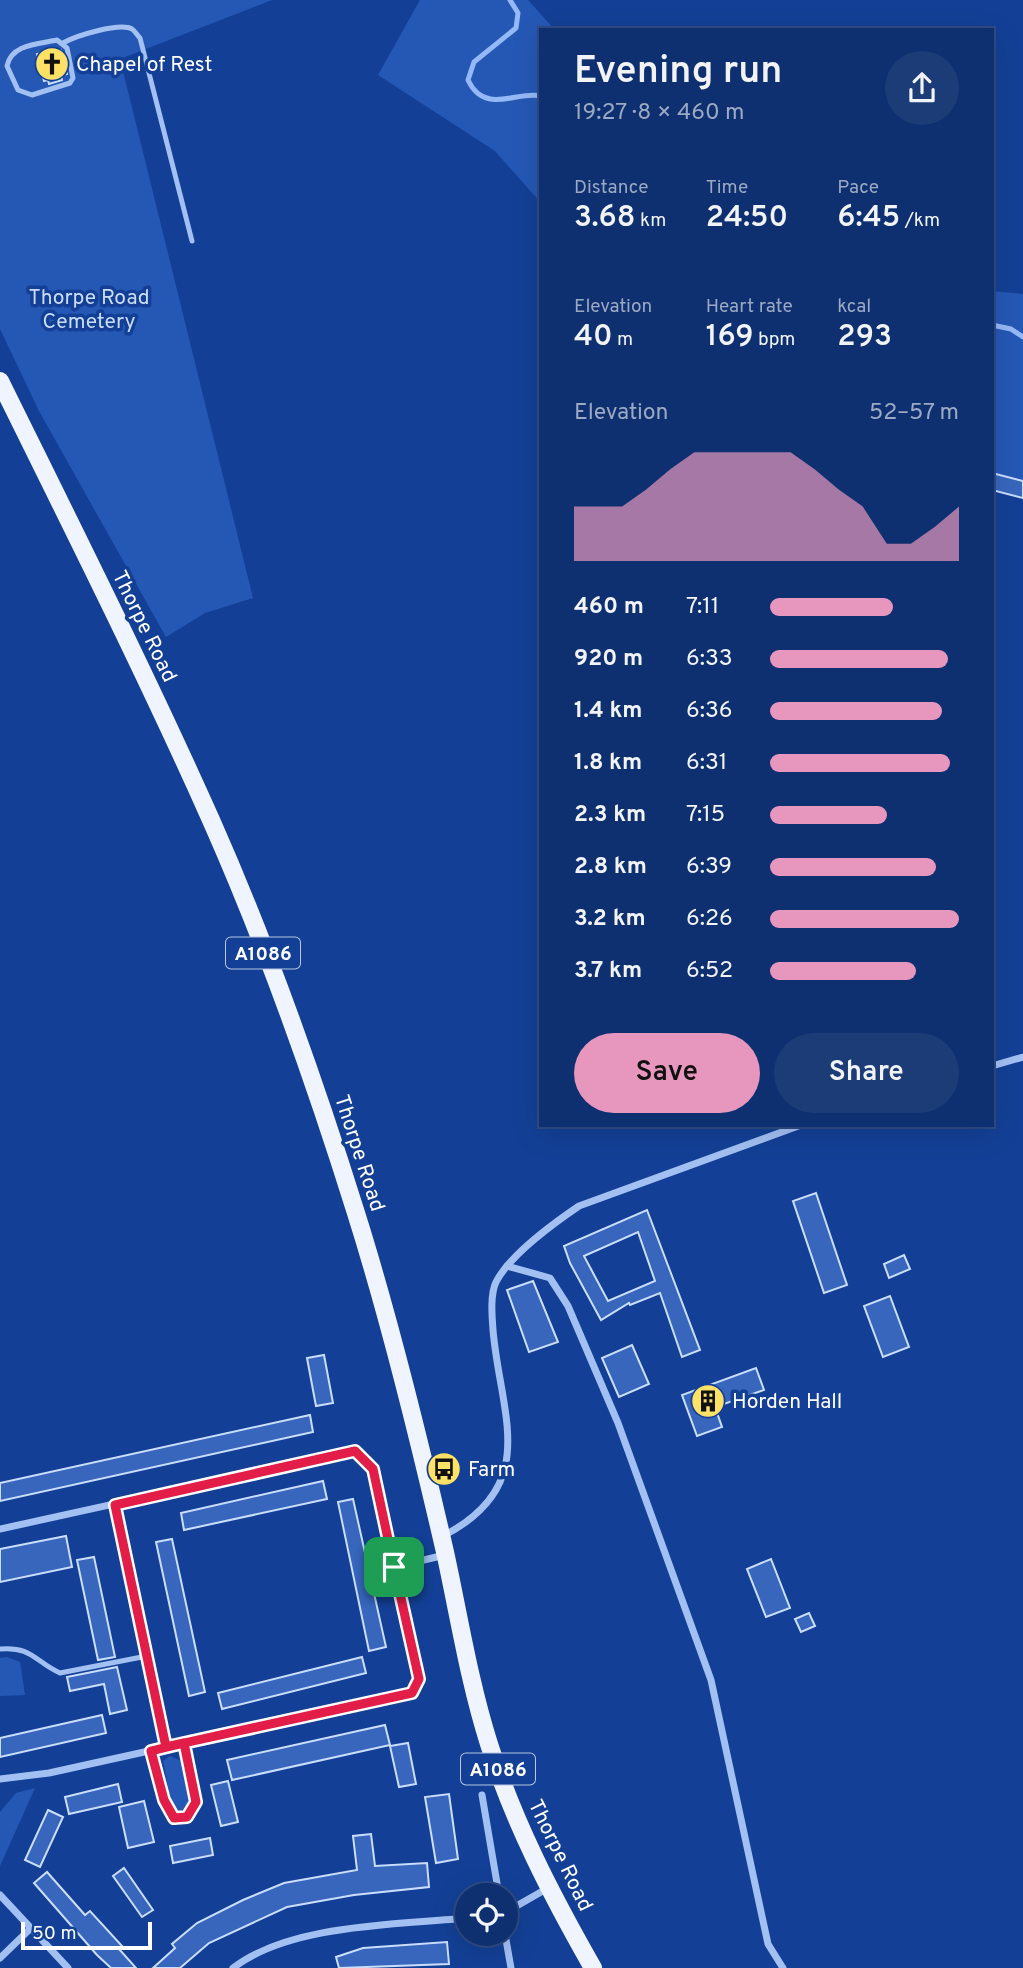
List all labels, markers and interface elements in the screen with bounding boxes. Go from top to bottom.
church icon: Chapel of Rest [33,45,71,83]
text: Evening run [574,48,782,97]
button: share [885,51,959,125]
place label: Chapel of Rest [76,52,212,79]
text: 19:27 · 8 × 460 m [574,99,745,128]
text: Distance [574,176,649,200]
text: Time [706,176,748,200]
text: Pace [837,176,879,200]
text: 3.68 [574,200,636,237]
text: 24:50 [706,200,788,237]
text: 6:45 [837,200,900,237]
text: km [636,209,666,233]
text: /km [900,209,940,233]
park label: Thorpe Road Cemetery [28,285,150,336]
text: Elevation [574,295,652,319]
text: Heart rate [706,295,793,319]
text: kcal [837,295,871,319]
text: 40 [574,319,613,356]
text: 169 [706,319,754,356]
text: 293 [837,319,892,356]
text: m [613,328,633,352]
text: bpm [754,328,795,352]
text: Elevation [574,399,669,428]
text: 52–57 m [869,399,959,428]
street label: Thorpe Road [105,566,182,687]
text: 460 m [574,593,644,622]
text: 7:11 [686,593,719,622]
text: 920 m [574,645,643,674]
text: 6:33 [686,645,733,674]
text: 1.4 km [574,697,642,726]
text: 6:36 [686,697,732,726]
text: 1.8 km [574,749,642,778]
text: 6:31 [686,749,727,778]
text: 2.3 km [574,801,646,830]
text: 7:15 [686,801,725,830]
text: 2.8 km [574,853,647,882]
text: 6:39 [686,853,732,882]
text: 3.2 km [574,905,646,934]
text: 6:26 [686,905,733,934]
road number: A1086 [226,937,300,968]
text: 3.7 km [574,957,642,986]
text: 6:52 [686,957,733,986]
button: Save [574,1033,760,1113]
button: Share [774,1033,959,1113]
street label: Thorpe Road [327,1092,390,1215]
building icon: Horden Hall [689,1382,727,1420]
place label: Horden Hall [732,1389,842,1416]
bus stop icon: Farm [425,1450,463,1488]
place label: Farm [468,1457,515,1484]
pin [364,1537,424,1597]
icon: arrive [375,1548,413,1586]
road number: A1086 [461,1754,535,1784]
street label: Thorpe Road [521,1795,598,1916]
map controls [455,1883,518,1946]
button: locate [455,1883,518,1946]
scale bar [21,1919,152,1951]
text: 50 m [32,1922,77,1946]

